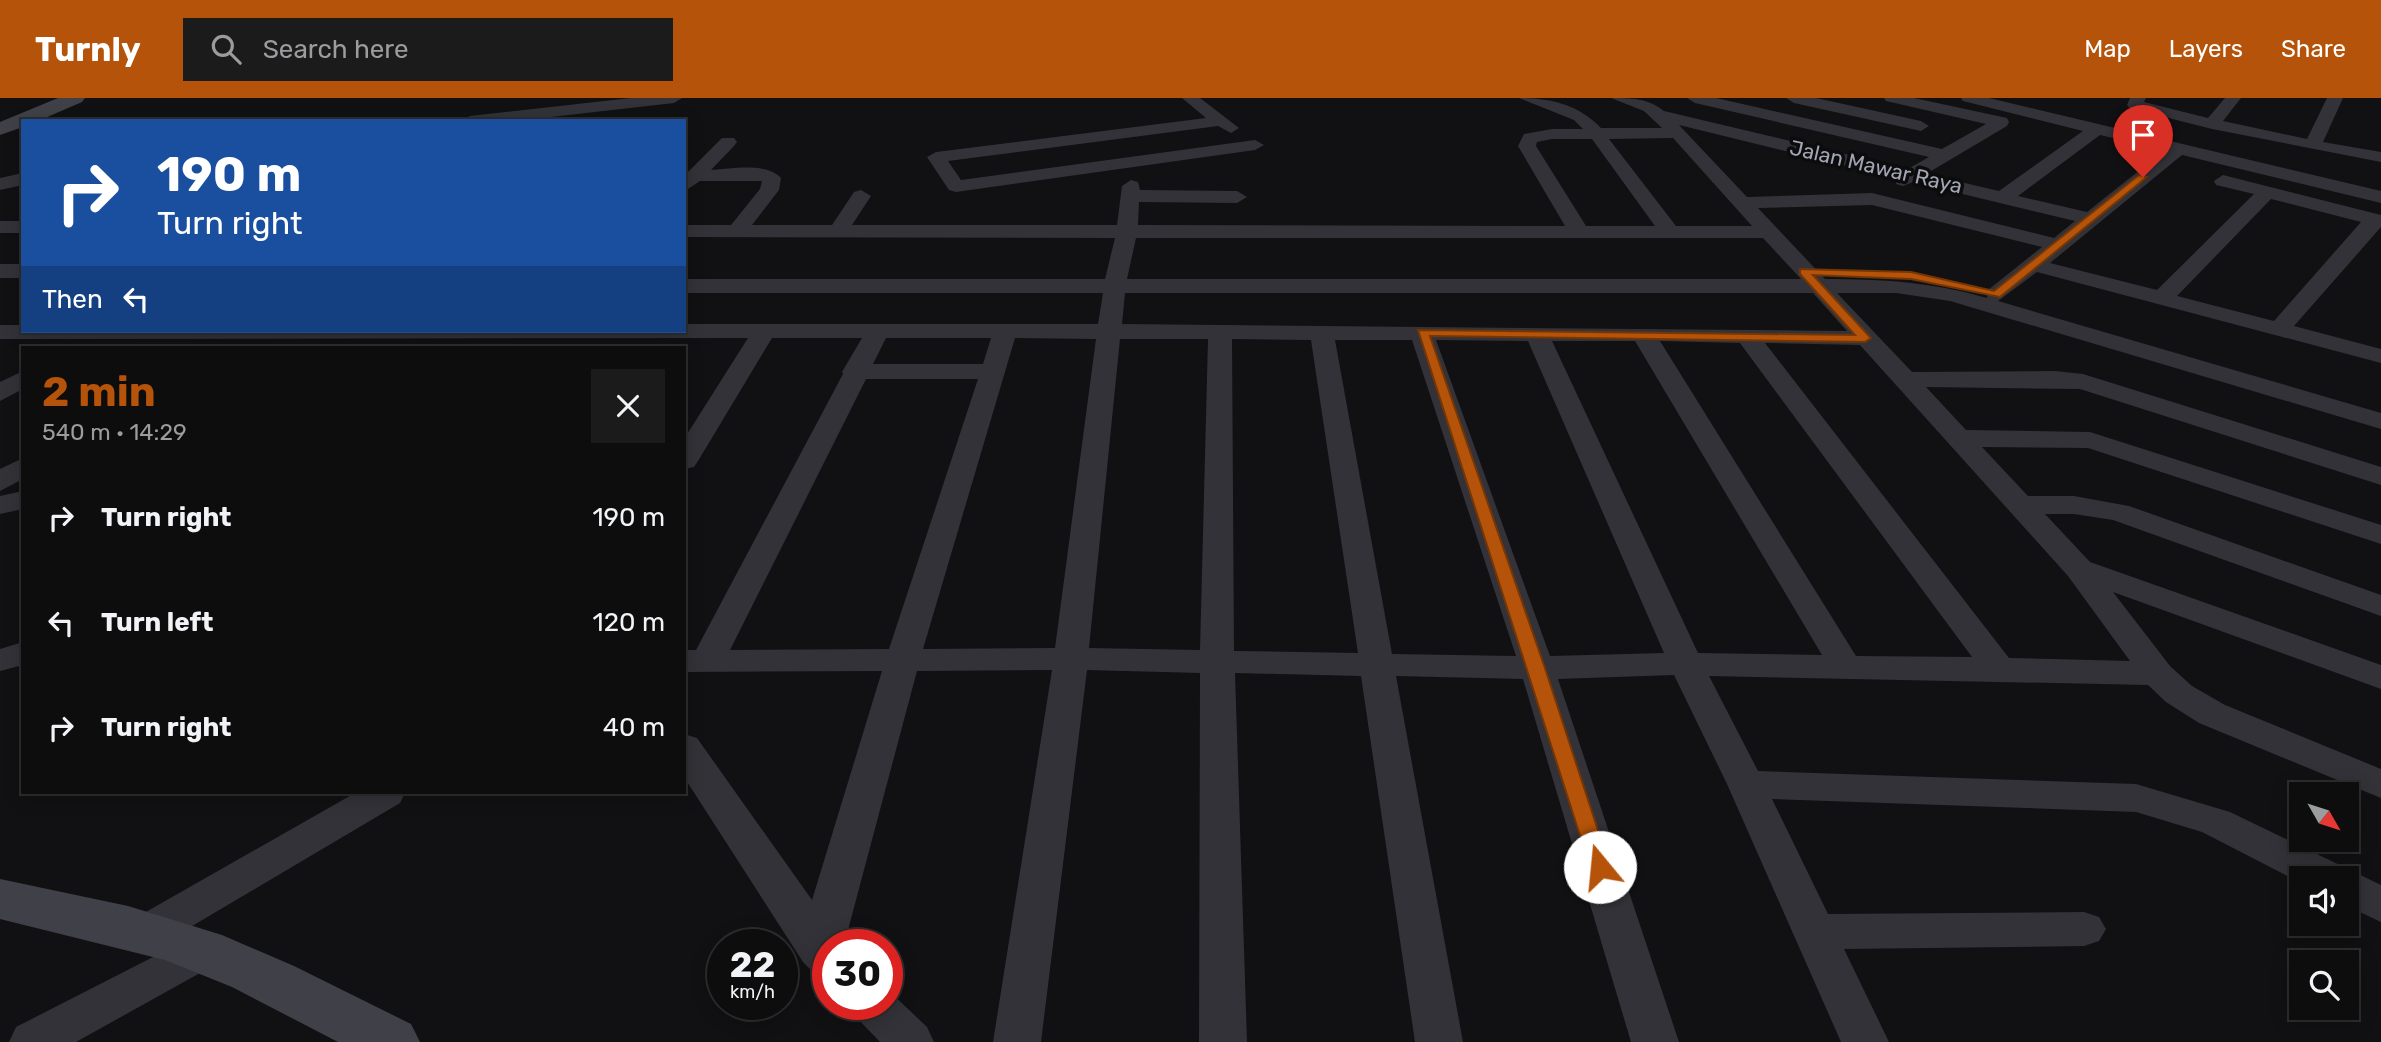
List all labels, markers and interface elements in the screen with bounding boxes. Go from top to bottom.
search box [183,18,673,81]
text: Turnly [35,30,141,69]
icon: search [207,30,245,68]
text: Search here [263,34,409,65]
text: Map [2084,35,2131,63]
text: Layers [2169,35,2243,63]
text: Share [2281,35,2346,63]
pin [2113,105,2173,177]
icon: arrive [2124,116,2162,154]
street label: Jalan Mawar Raya [1787,135,1965,199]
text: 190 m [157,145,301,203]
icon: right [42,147,133,238]
text: Turn right [157,204,302,242]
icon: left [117,280,155,318]
text: Then [42,284,103,315]
text: 2 min [42,367,156,417]
button: close [591,369,665,443]
text: 540 m · 14:29 [42,418,187,446]
icon: right [42,499,80,537]
text: Turn right [101,502,231,533]
text: 190 m [592,502,665,533]
icon: left [42,604,80,642]
text: Turn left [101,607,213,638]
text: 120 m [593,607,665,638]
icon: right [42,709,80,747]
text: Turn right [101,712,231,743]
text: 40 m [603,712,665,743]
north arrow [2289,782,2359,852]
map controls [2289,782,2359,1020]
position arrow [1563,830,1637,904]
button: sound [2289,866,2359,936]
speed limit sign: 30 [812,929,903,1020]
text: 22 [730,944,775,986]
button: search [2289,950,2359,1020]
text: km/h [730,981,775,1003]

